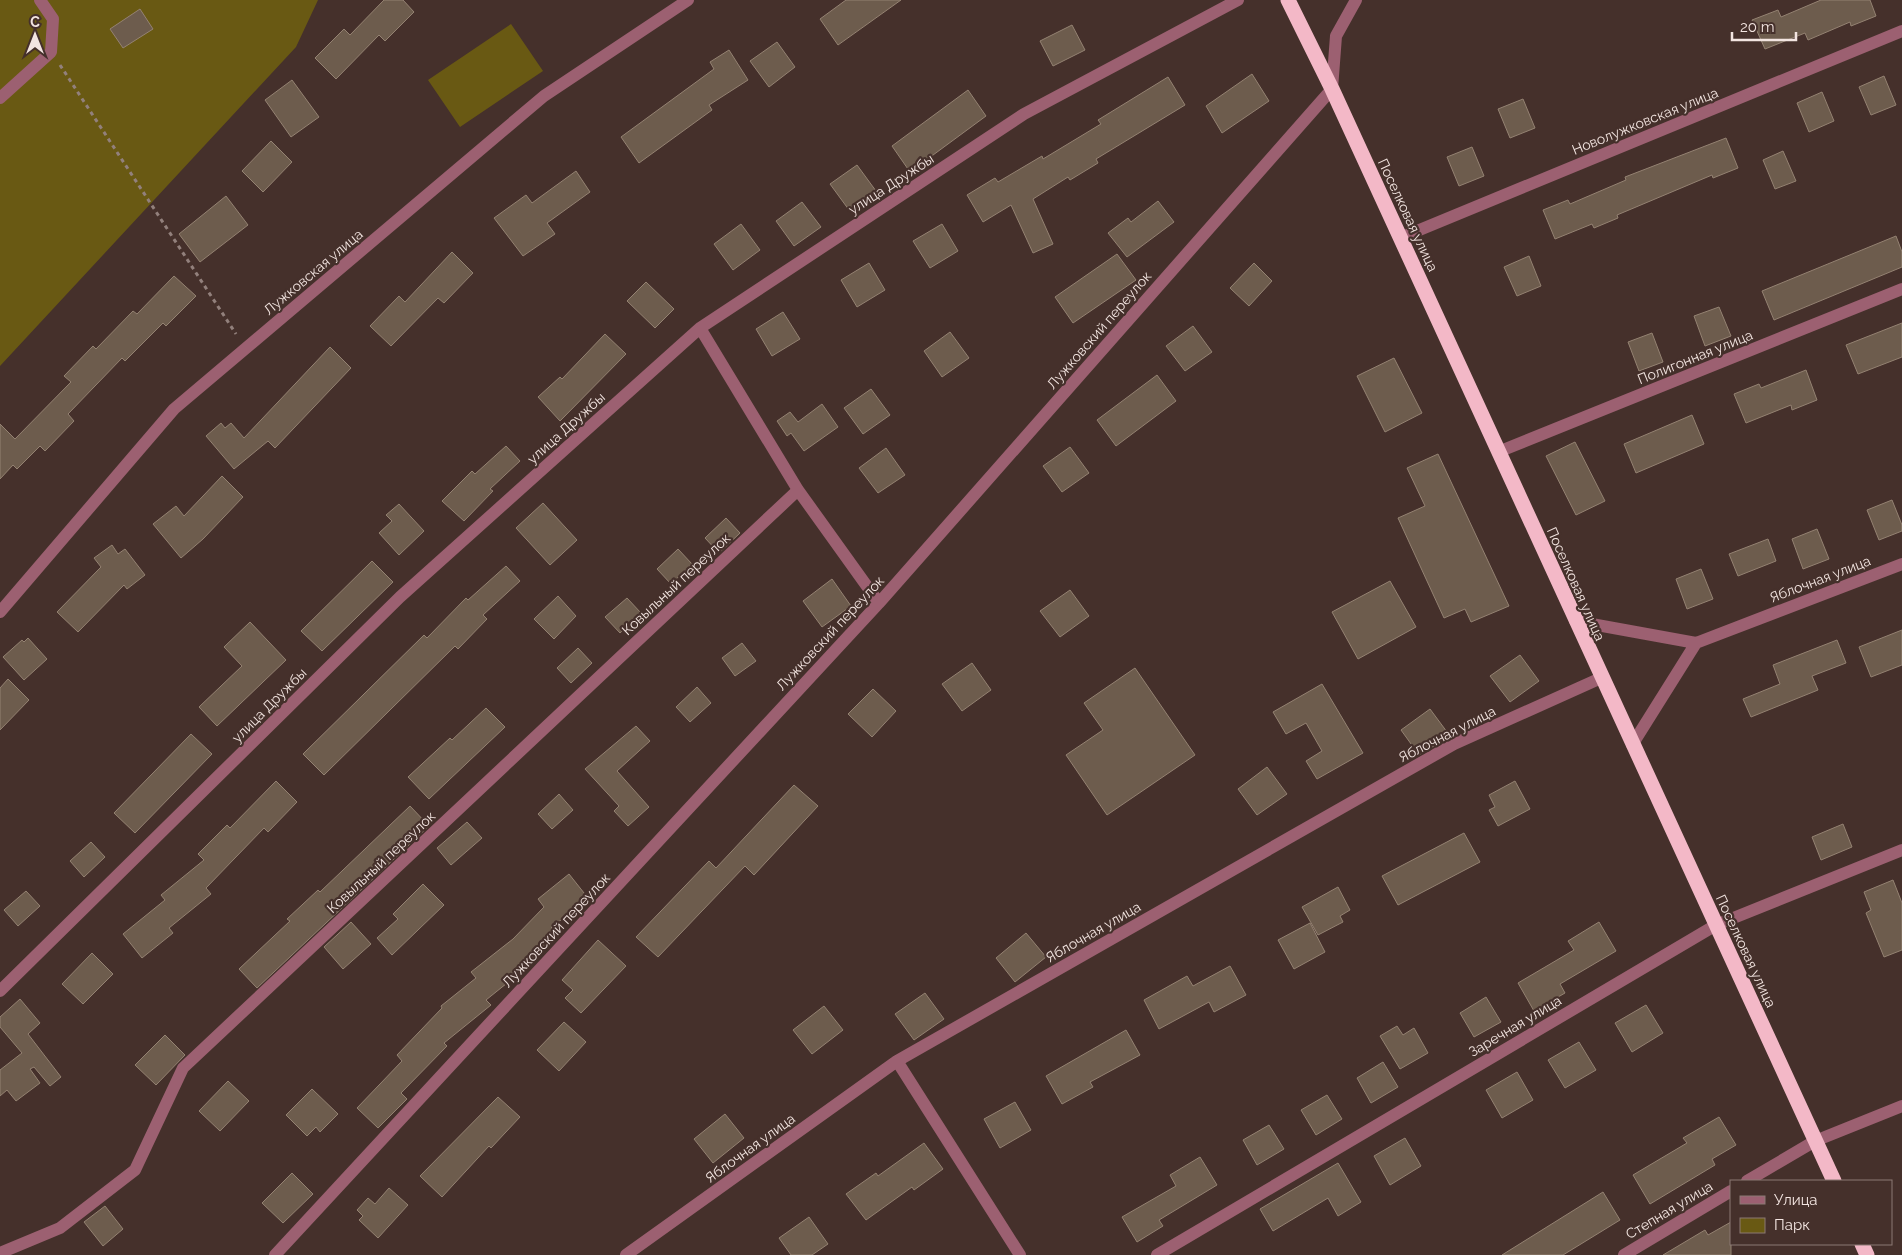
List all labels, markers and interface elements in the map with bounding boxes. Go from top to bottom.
north arrow [10,10,60,60]
scale bar [1732,10,1796,42]
text: С [30,14,40,30]
text: 20 m [1740,18,1775,36]
street label: Новолужковская улица [1570,84,1720,158]
street label: улица Дружбы [845,150,937,218]
street label: Поселковая улица [1375,156,1441,274]
street label: Лужковская улица [260,226,366,318]
street label: Лужковский переулок [1044,268,1154,392]
street label: Полигонная улица [1635,327,1755,387]
street label: улица Дружбы [524,389,608,467]
street label: Поселковая улица [1544,525,1608,643]
street label: Ковыльный переулок [619,530,733,638]
street label: Яблочная улица [1767,552,1873,606]
street label: Лужковский переулок [773,572,887,694]
street label: улица Дружбы [228,664,310,746]
street label: Яблочная улица [1396,703,1498,765]
street label: Ковыльный переулок [324,808,438,916]
street label: Лужковский переулок [499,869,613,991]
street label: Поселковая улица [1713,892,1779,1010]
street label: Яблочная улица [1043,898,1143,966]
street label: Заречная улица [1466,992,1564,1060]
street label: Яблочная улица [702,1110,798,1186]
street label: Степная улица [1623,1178,1715,1242]
legend [1730,1180,1892,1245]
text: Улица [1774,1191,1818,1209]
text: Парк [1774,1216,1810,1234]

